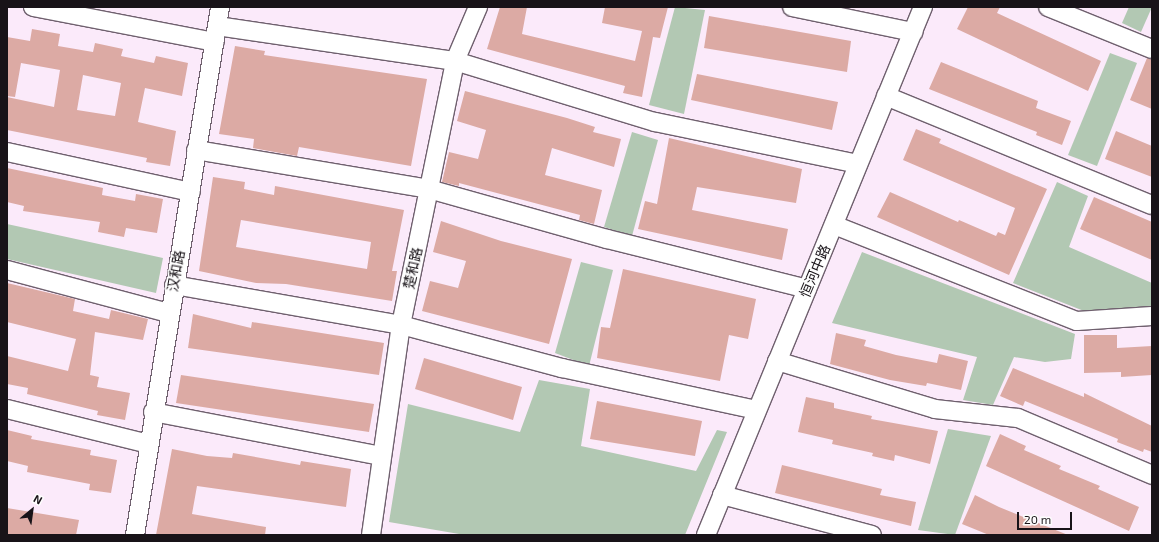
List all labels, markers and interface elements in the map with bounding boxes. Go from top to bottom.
street label: 恒河中路 [796,242,834,300]
street label: 楚和路 [400,246,426,290]
street label: 汉和路 [164,249,188,293]
north arrow [12,490,52,530]
text: N [31,491,45,507]
scale bar [1019,504,1074,530]
text: 20 m [1024,512,1051,526]

